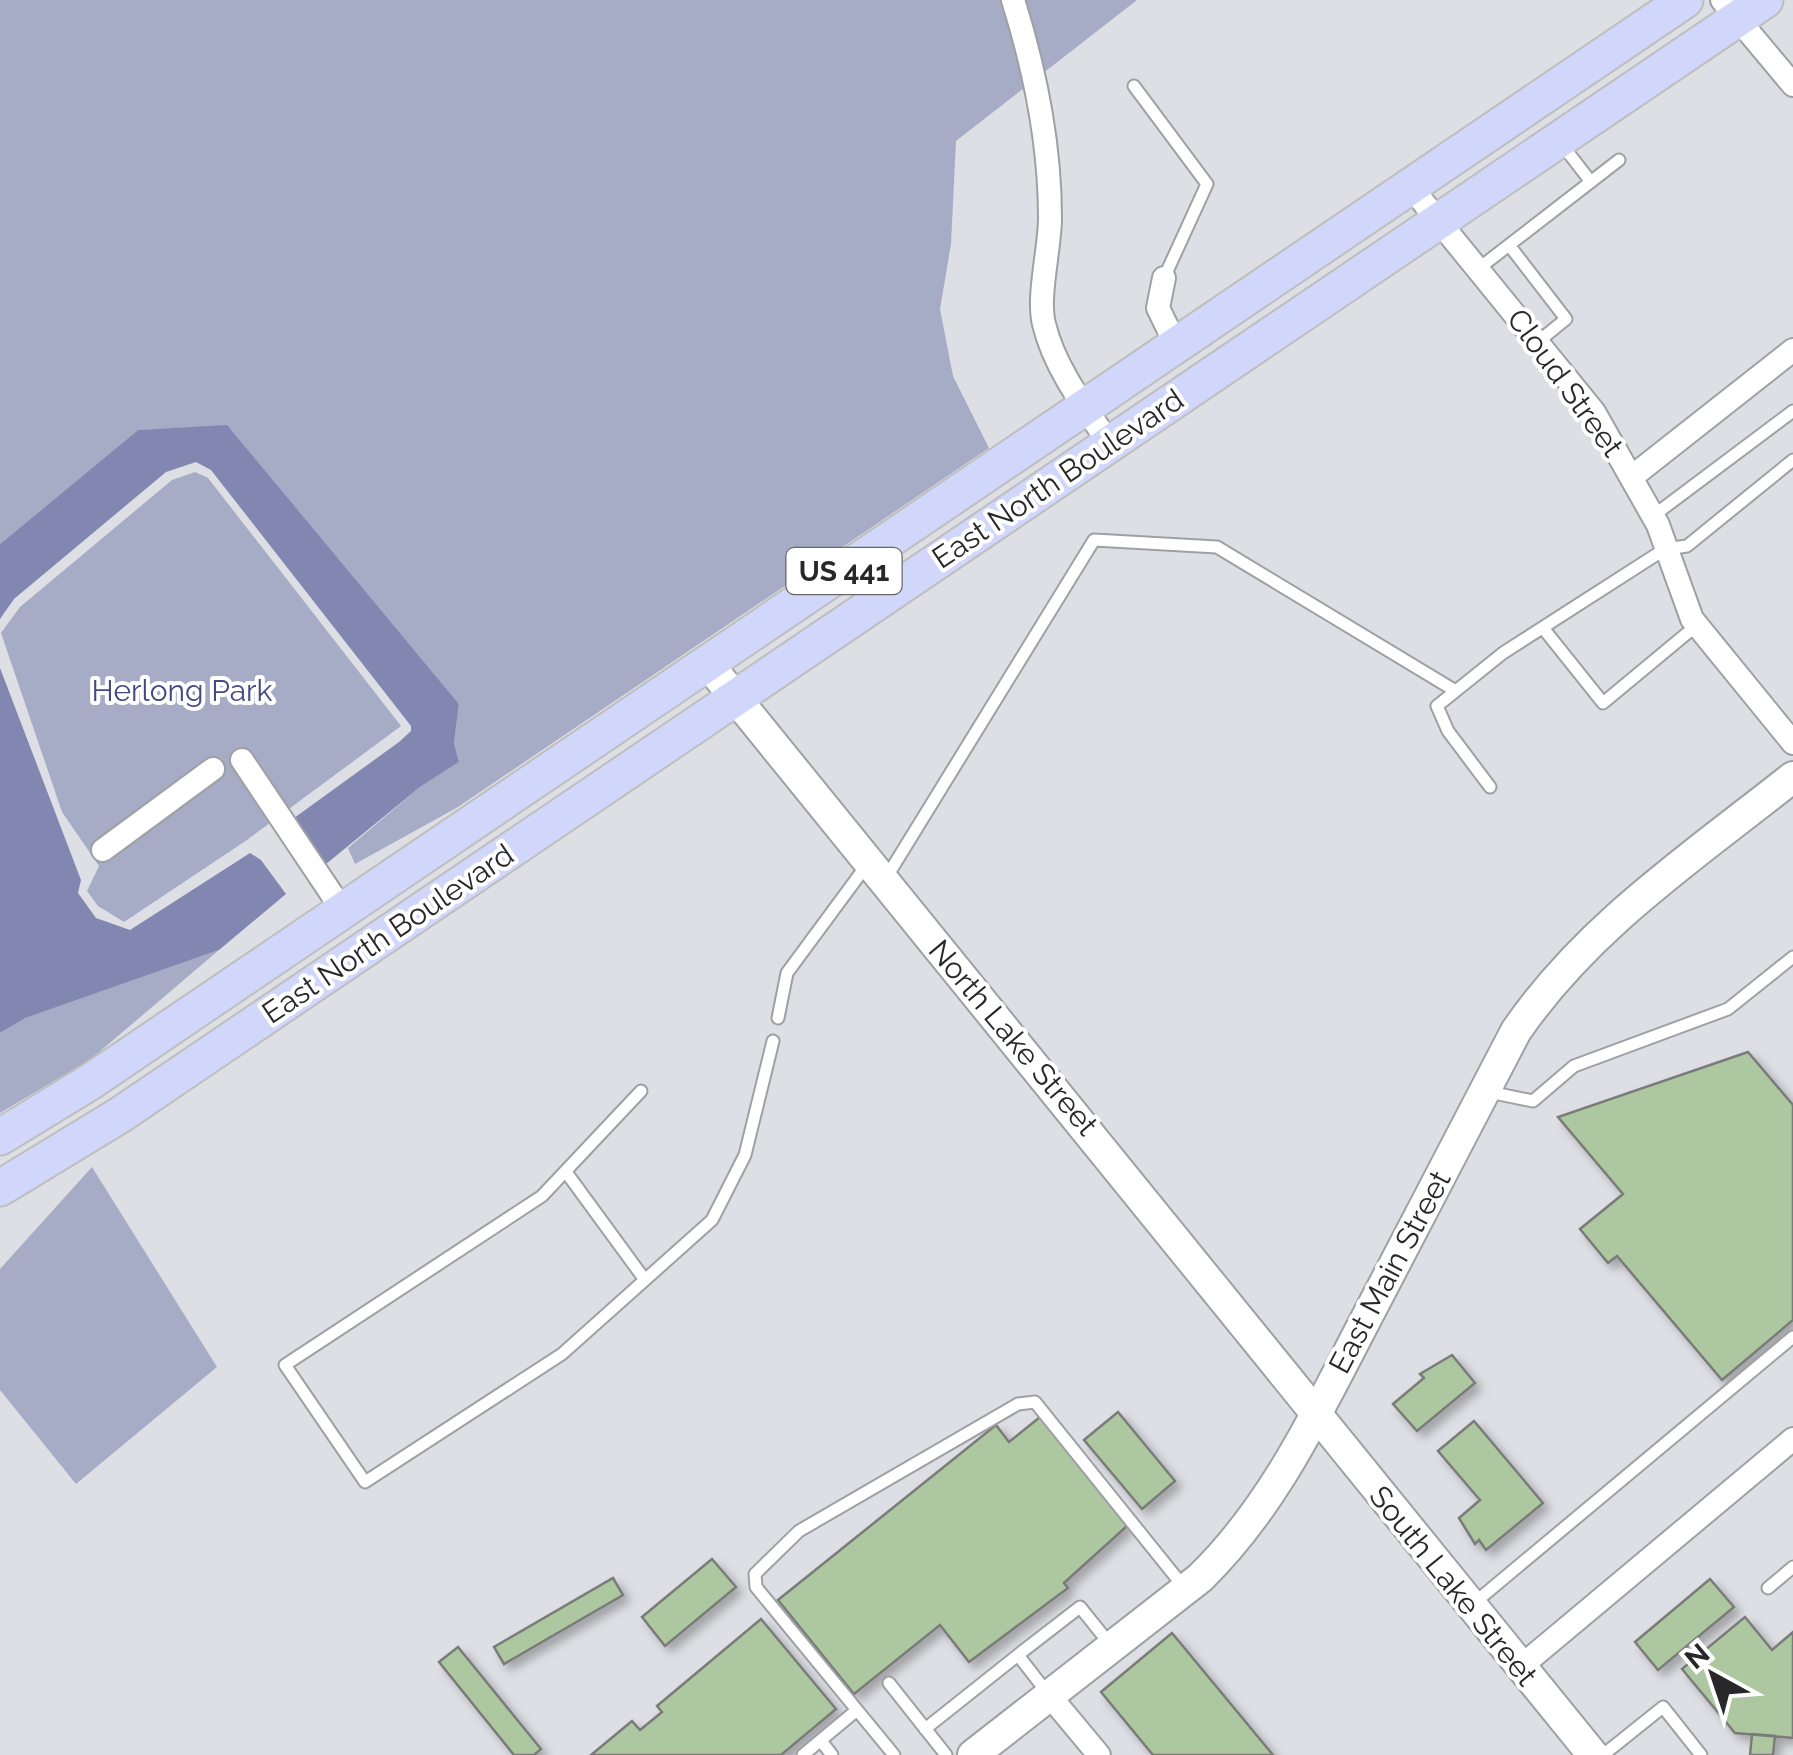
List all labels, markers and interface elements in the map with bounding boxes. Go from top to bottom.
street label: Cloud Street [1500,302,1631,463]
street label: East North Boulevard [926,382,1190,576]
road number: US 441 [786,548,902,594]
park label: Herlong Park [92,673,273,708]
street label: East North Boulevard [256,837,520,1031]
street label: North Lake Street [922,933,1105,1142]
street label: East Main Street [1322,1165,1458,1379]
street label: South Lake Street [1362,1479,1545,1692]
north arrow [1663,1625,1763,1725]
text: N [1678,1637,1716,1676]

